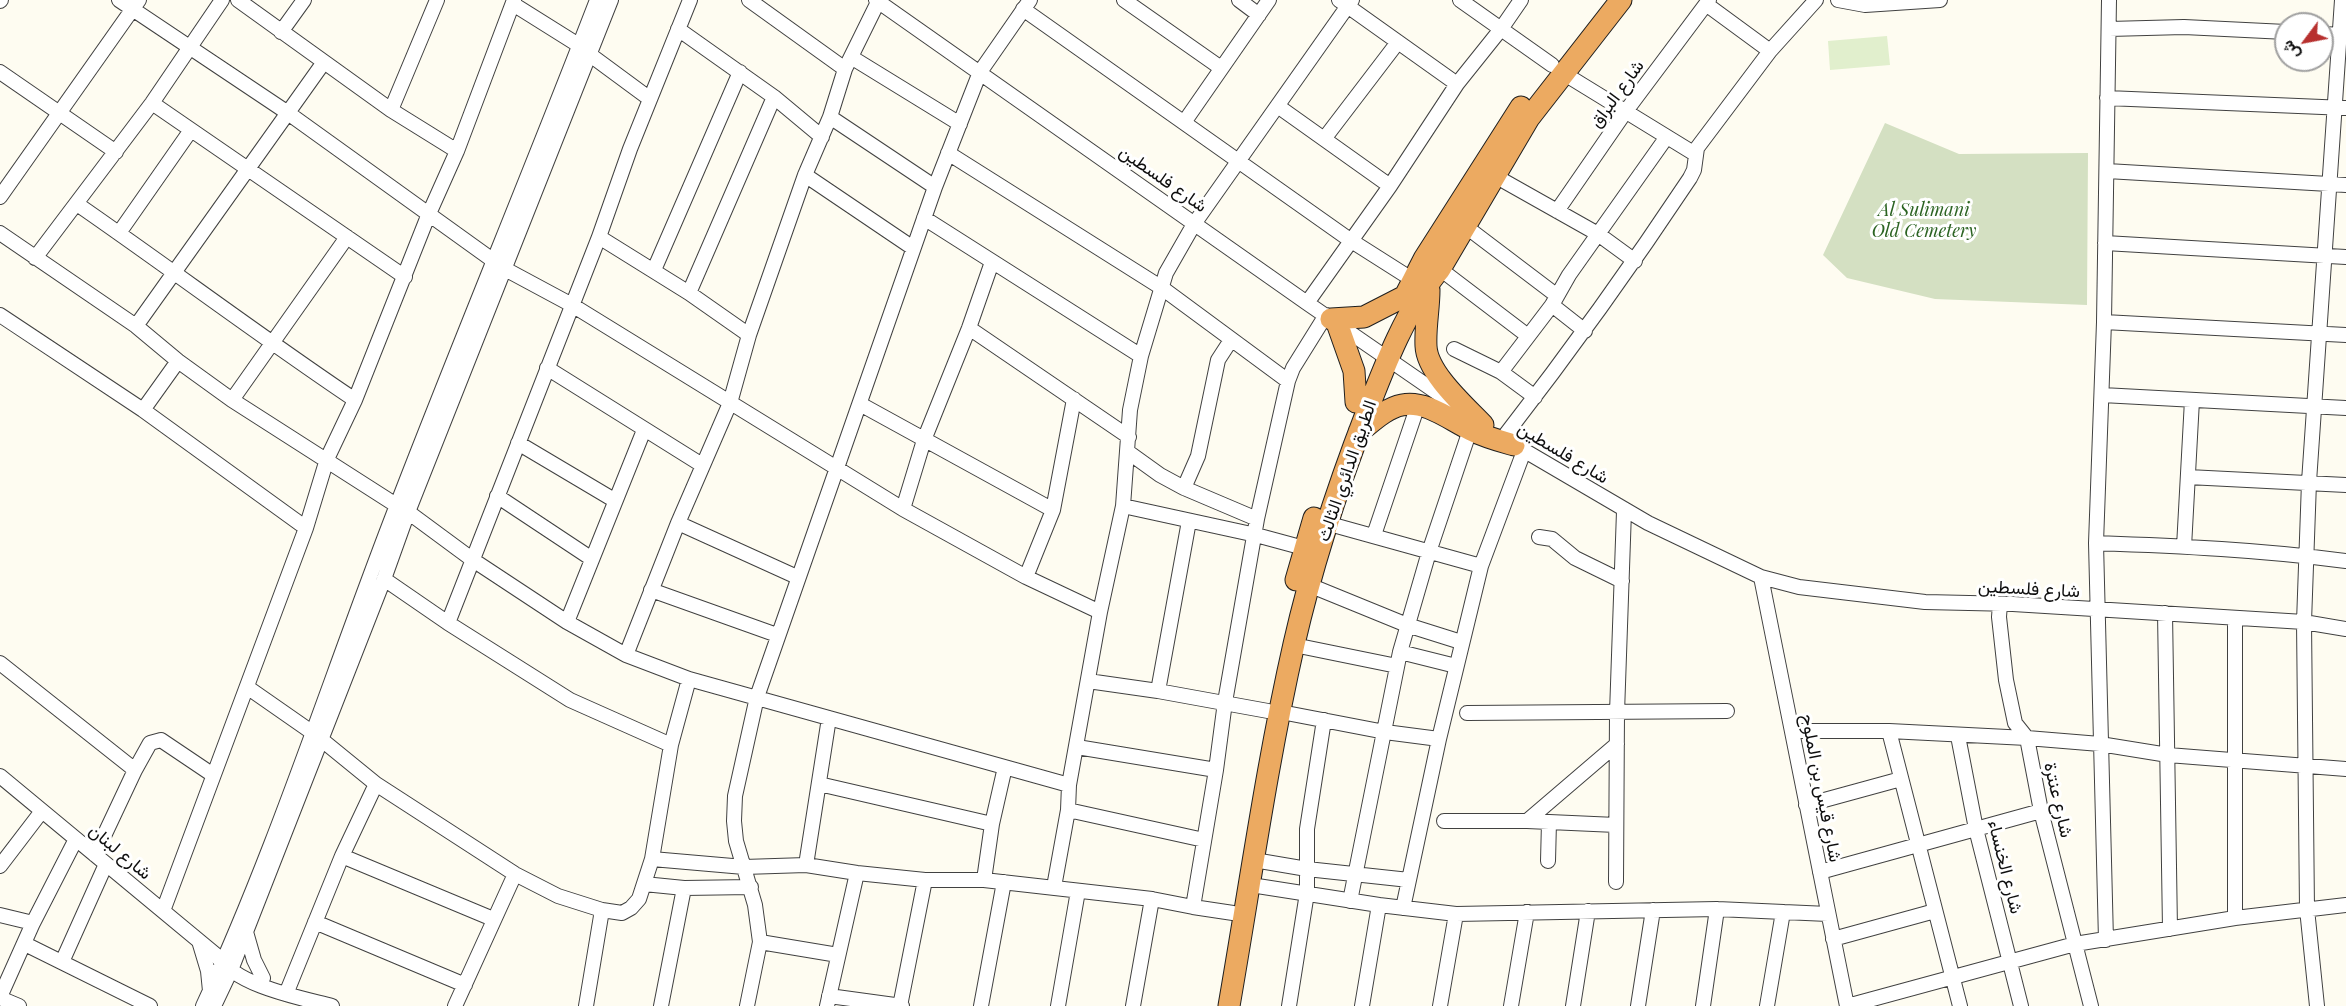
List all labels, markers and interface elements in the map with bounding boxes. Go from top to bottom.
north arrow [2274,12,2334,72]
text: ش [2276,37,2304,64]
street label: شارع البراق [1585,56,1649,132]
street label: شارع فلسطين [1115,141,1211,217]
park label: Al Sulimani Old Cemetery [1872,199,1976,242]
street label: الطريق الدائري الثالث [1313,397,1381,545]
street label: شارع فلسطين [1514,417,1612,489]
street label: شارع فلسطين [1977,576,2081,602]
street label: شارع قيس بن الملوح [1796,712,1846,864]
street label: شارع عنترة [2039,760,2077,840]
street label: شارع الخنساء [1983,818,2027,916]
street label: شارع لبنان [84,820,156,884]

